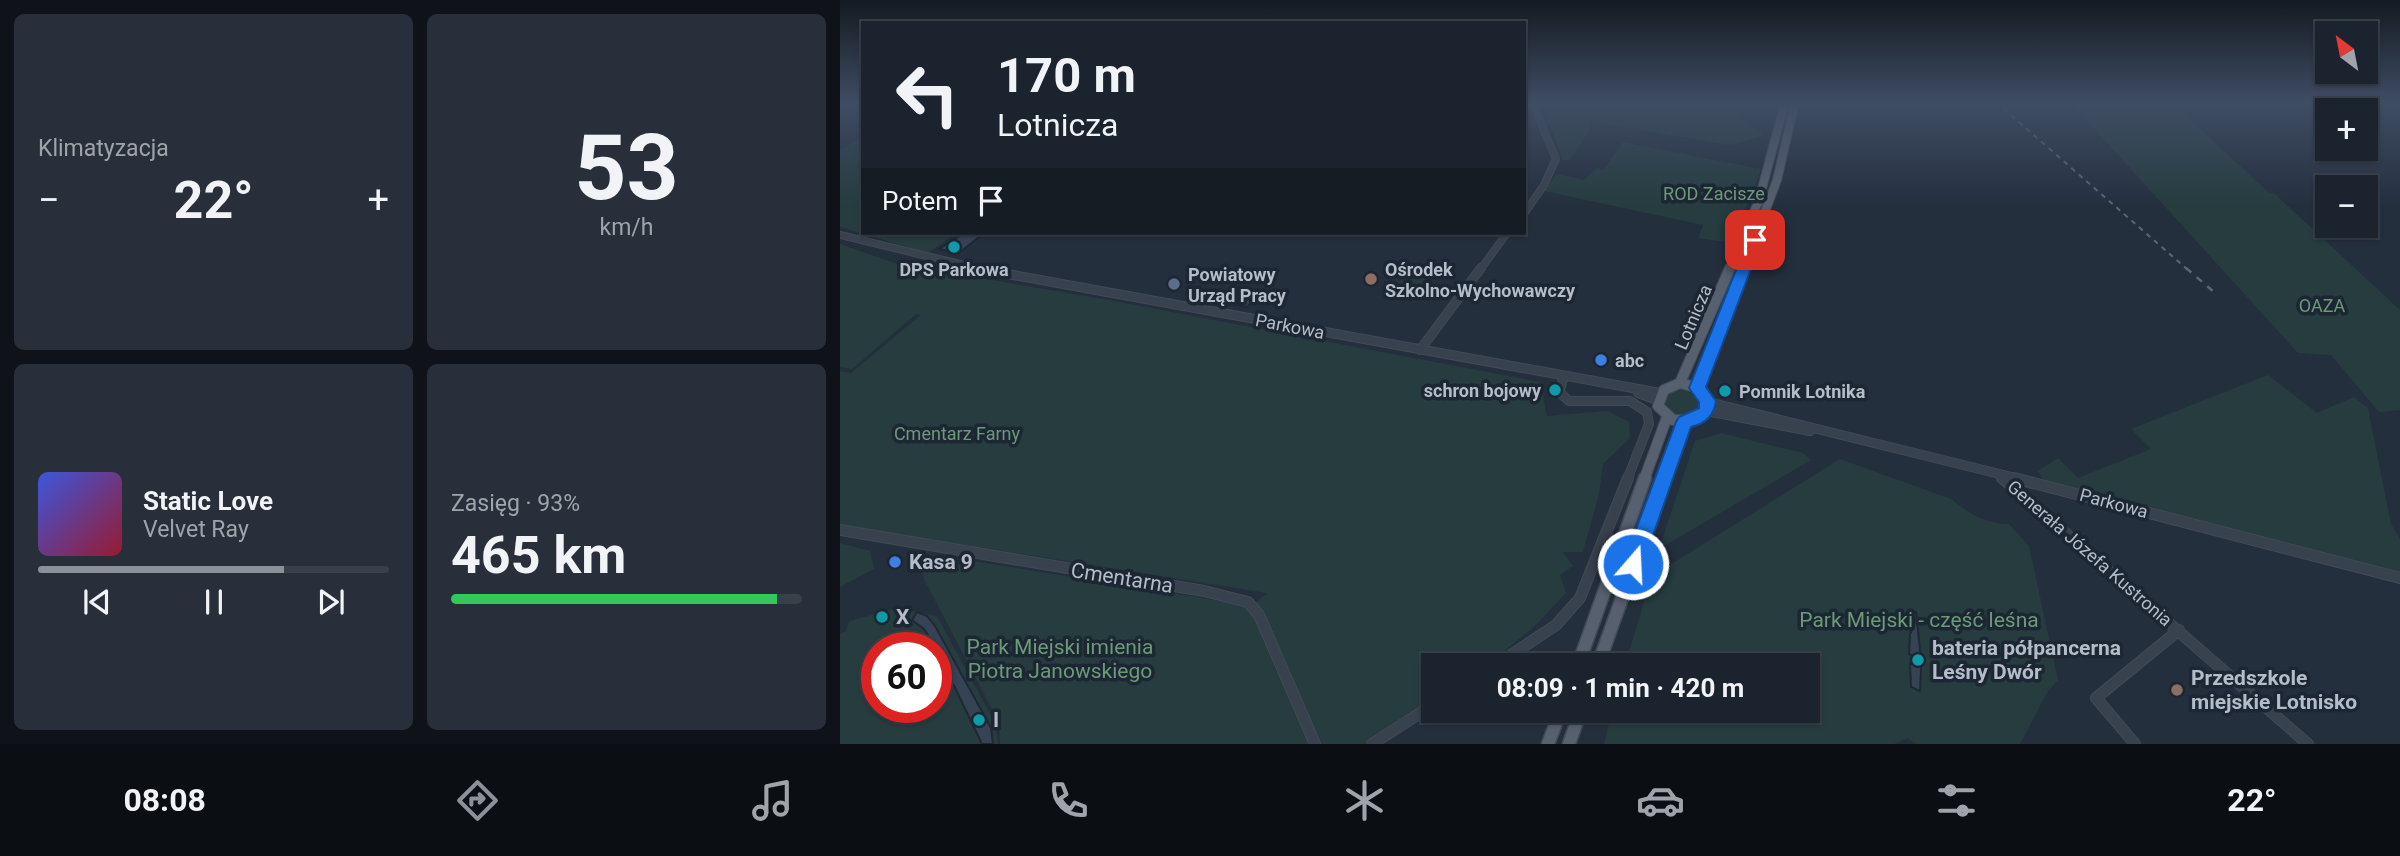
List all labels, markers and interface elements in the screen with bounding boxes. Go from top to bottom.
north arrow [2315,21,2378,84]
map controls [2315,21,2378,238]
text: 170 m [997,47,1136,104]
icon: left [882,49,973,140]
button: + [2315,98,2378,161]
text: Lotnicza [997,106,1118,144]
text: 53 [574,115,679,221]
text: Klimatyzacja [38,135,169,162]
text: 22° [174,170,254,231]
button: − [2315,175,2378,238]
text: − [38,178,60,222]
text: + [367,178,389,222]
icon: arrive [972,182,1010,220]
park label: ROD Zacisze [1663,183,1765,204]
text: Potem [882,186,958,216]
pin [1725,210,1785,270]
text: km/h [600,214,654,241]
icon: arrive [1736,221,1774,259]
marker: DPS Parkowa [946,239,962,255]
place label: DPS Parkowa [899,259,1009,280]
place label: Ośrodek Szkolno-Wychowawczy [1385,259,1576,301]
place label: Powiatowy Urząd Pracy [1188,264,1287,306]
marker: Ośrodek Szkolno-Wychowawczy [1363,271,1379,287]
marker: Powiatowy Urząd Pracy [1166,276,1182,292]
street label: Lotnicza [1670,281,1716,353]
park label: OAZA [2299,295,2346,316]
street label: Parkowa [1254,309,1326,343]
place label: abc [1615,350,1644,371]
marker: abc [1593,352,1609,368]
place label: schron bojowy [1424,380,1542,401]
place label: Pomnik Lotnika [1739,381,1866,402]
marker: schron bojowy [1547,382,1563,398]
marker: Pomnik Lotnika [1717,383,1733,399]
park label: Cmentarz Farny [894,423,1021,444]
street label: Generała Józefa Kustronia [2003,476,2177,630]
street label: Parkowa [2078,484,2150,522]
text: Static Love [143,486,273,516]
text: Zasięg · 93% [451,490,580,517]
text: Velvet Ray [143,516,249,543]
text: 465 km [451,525,626,586]
position arrow [1596,527,1670,601]
place label: Kasa 9 [909,550,973,574]
marker: Kasa 9 [887,554,903,570]
street label: Cmentarna [1069,558,1175,598]
icon: previous [78,583,116,621]
icon: pause [195,583,233,621]
icon: next [312,583,350,621]
place label: X [896,605,910,629]
park label: Park Miejski - część leśna [1799,608,2039,632]
marker: X [874,609,890,625]
speed limit sign: 60 [861,632,952,723]
park label: Park Miejski imienia Piotra Janowskiego [967,635,1153,683]
place label: bateria półpancerna Leśny Dwór [1932,636,2121,684]
marker: bateria półpancerna Leśny Dwór [1910,652,1926,668]
place label: Przedszkole miejskie Lotnisko [2191,666,2357,714]
text: 08:09 · 1 min · 420 m [1497,673,1744,703]
marker: Przedszkole miejskie Lotnisko [2169,682,2185,698]
place label: I [993,708,999,732]
marker: I [971,712,987,728]
icon: directions [453,776,502,825]
icon: music [748,776,797,825]
icon: phone [1044,776,1093,825]
icon: climate [1340,776,1389,825]
icon: car [1636,776,1685,825]
icon: filters [1932,776,1981,825]
text: 08:08 [123,781,206,819]
text: 22° [2227,781,2277,819]

